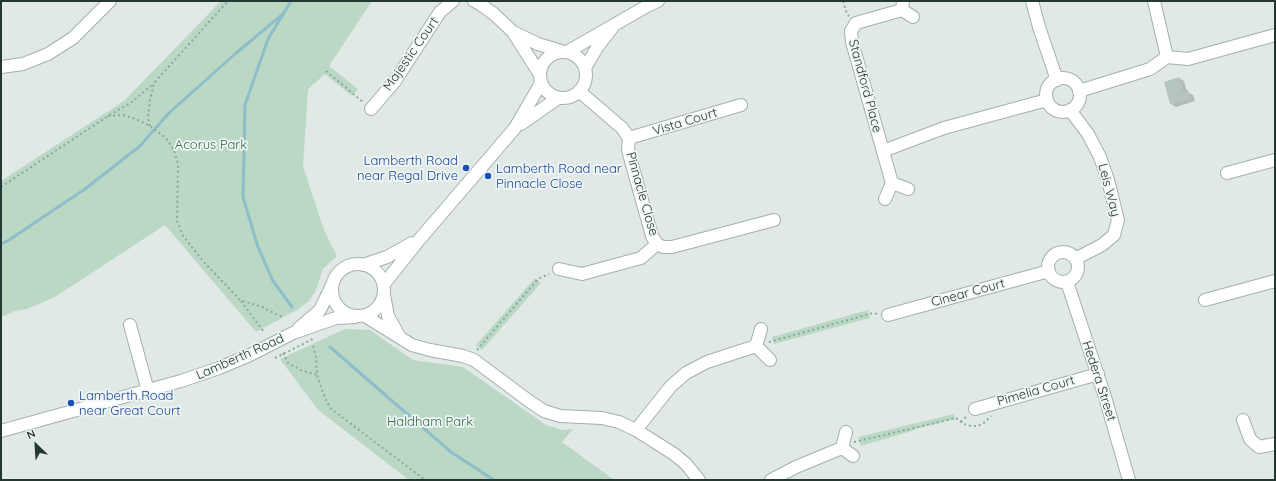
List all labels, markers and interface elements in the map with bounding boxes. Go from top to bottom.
street label: Majestic Court [380,14,442,94]
street label: Standford Place [845,38,885,134]
street label: Vista Court [651,105,719,139]
park label: Acorus Park [175,137,247,153]
street label: Pinnacle Close [623,150,661,238]
place label: Lamberth Road near Regal Drive [357,153,458,184]
place label: Lamberth Road near Pinnacle Close [496,161,622,192]
street label: Leis Way [1094,162,1124,218]
marker: Lamberth Road near Regal Drive [461,163,471,173]
marker: Lamberth Road near Pinnacle Close [483,171,493,181]
street label: Cinear Court [929,276,1007,310]
street label: Lamberth Road [194,331,286,383]
street label: Hedera Street [1079,339,1119,423]
street label: Pimelia Court [995,372,1077,410]
place label: Lamberth Road near Great Court [79,388,180,419]
marker: Lamberth Road near Great Court [66,398,76,408]
park label: Haldham Park [387,414,473,430]
north arrow [16,425,56,465]
text: N [24,426,38,442]

